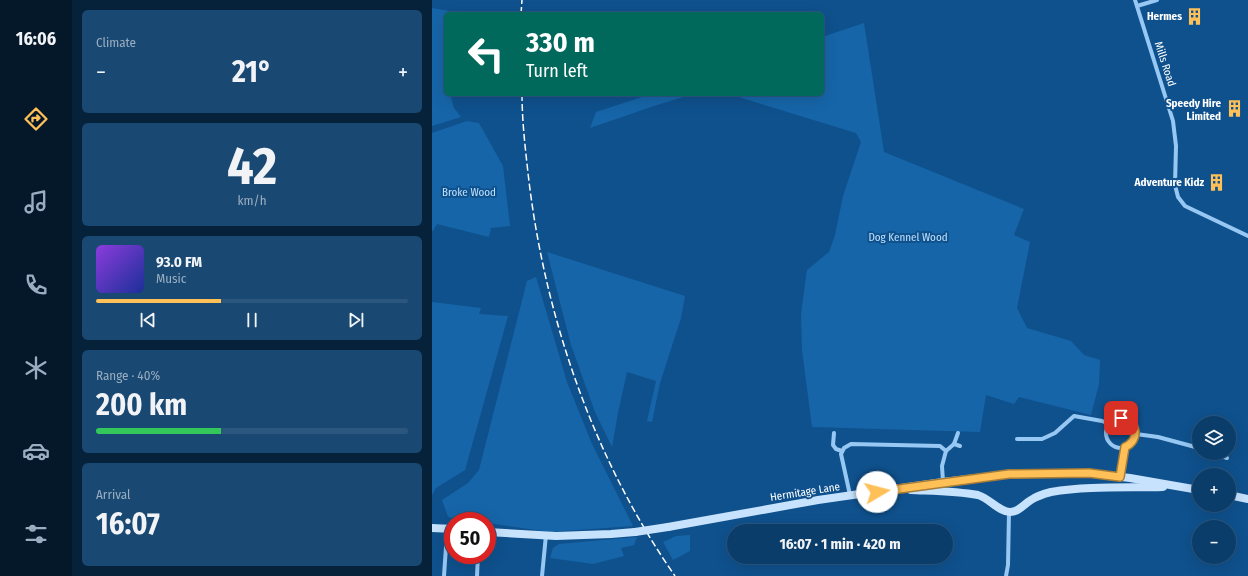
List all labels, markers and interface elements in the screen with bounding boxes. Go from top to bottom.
building icon: Hermes [1185,6,1205,26]
place label: Hermes [1147,10,1182,23]
text: 330 m [526,26,595,59]
text: 16:06 [16,28,56,50]
icon: left [460,28,512,80]
text: Climate [96,35,136,50]
street label: Mills Road [1152,40,1178,88]
text: 21° [232,54,272,90]
text: − [96,59,106,86]
text: + [398,59,408,86]
text: Turn left [526,60,588,82]
place label: Speedy Hire Limited [1166,97,1221,123]
building icon: Speedy Hire Limited [1224,99,1244,119]
icon: directions [22,105,50,133]
text: 42 [227,135,277,198]
building icon: Adventure Kidz [1207,172,1227,192]
place label: Adventure Kidz [1134,176,1204,189]
park label: Broke Wood [442,186,496,199]
icon: music [22,188,50,216]
text: km/h [238,193,267,208]
park label: Dog Kennel Wood [868,231,948,244]
text: 93.0 FM [156,253,202,271]
icon: phone [22,271,50,299]
text: Music [156,271,186,286]
icon: previous [137,309,159,331]
icon: pause [241,309,263,331]
icon: next [345,309,367,331]
icon: climate [22,354,50,382]
text: Range · 40% [96,368,160,383]
text: 200 km [96,387,187,423]
pin [1104,401,1138,435]
icon: arrive [1110,407,1132,429]
map controls [1192,416,1236,564]
button: layers [1192,416,1236,460]
icon: car [22,437,50,465]
button: + [1192,468,1236,512]
position arrow [856,471,898,513]
street label: Hermitage Lane [769,480,841,504]
text: Arrival [96,487,130,502]
text: 16:07 [96,506,160,542]
speed limit sign: 50 [444,512,496,564]
icon: filters [22,520,50,548]
button: − [1192,520,1236,564]
text: 16:07 · 1 min · 420 m [779,535,901,553]

